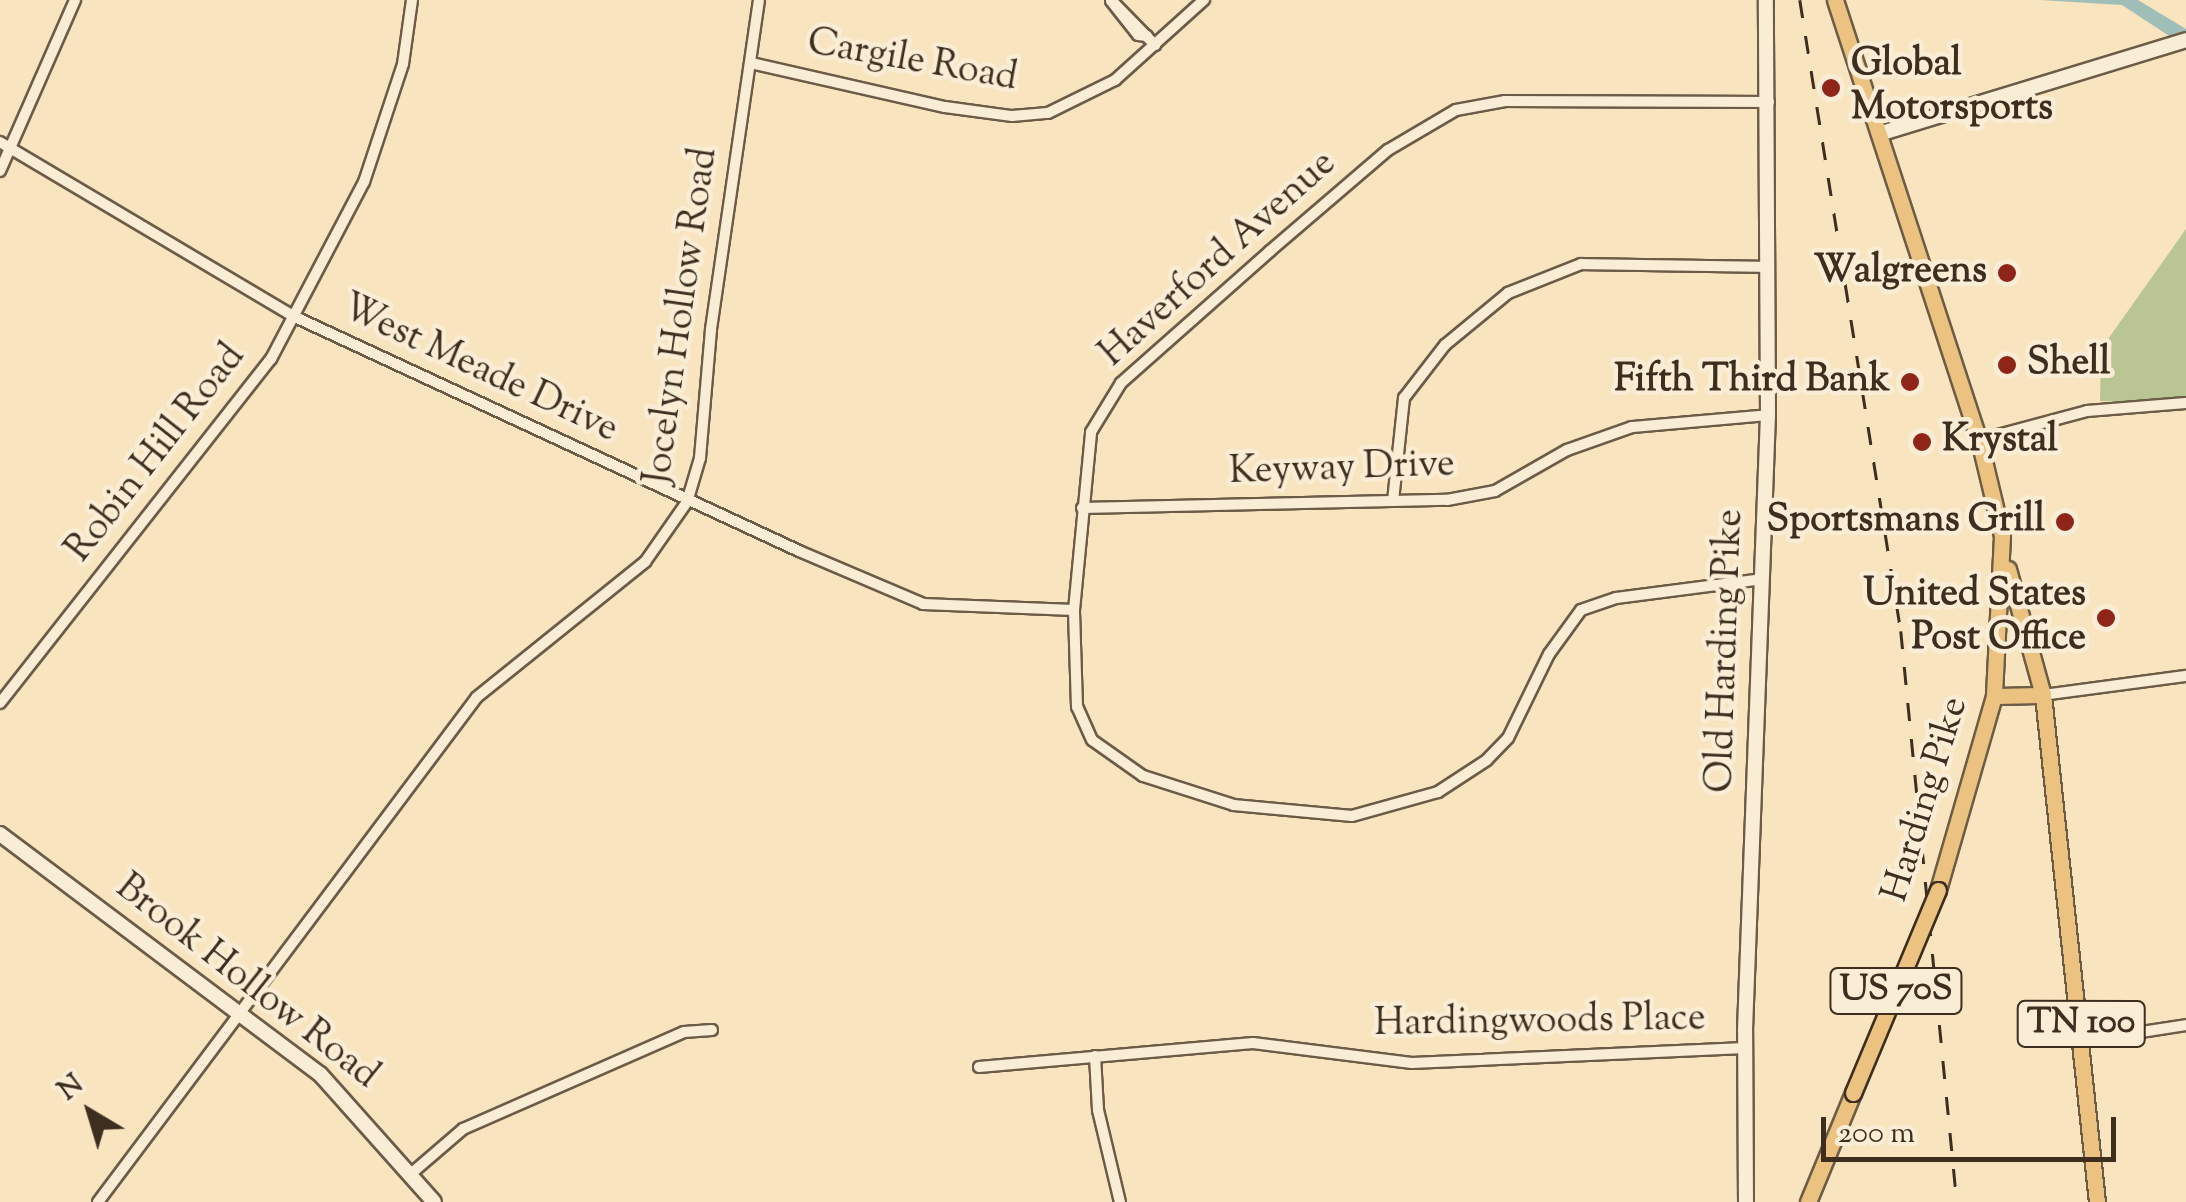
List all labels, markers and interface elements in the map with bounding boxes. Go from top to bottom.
street label: Cargile Road [804,21,1020,103]
place label: Global Motorsports [1851,43,2053,132]
marker: Global Motorsports [1820,77,1842,99]
street label: Haverford Avenue [1092,142,1346,378]
street label: Jocelyn Hollow Road [637,145,729,487]
place label: Walgreens [1814,250,1987,296]
marker: Walgreens [1996,262,2018,284]
street label: West Meade Drive [334,286,624,454]
street label: Robin Hill Road [58,336,256,572]
place label: Shell [2027,342,2110,388]
marker: Shell [1996,354,2018,376]
place label: Fifth Third Bank [1614,359,1890,405]
marker: Fifth Third Bank [1899,371,1921,393]
place label: Krystal [1942,419,2058,465]
marker: Krystal [1911,431,1933,453]
street label: Keyway Drive [1228,443,1456,497]
place label: Sportsmans Grill [1767,499,2045,545]
street label: Old Harding Pike [1699,508,1755,794]
marker: Sportsmans Grill [2054,511,2076,533]
place label: United States Post Office [1863,573,2086,662]
marker: United States Post Office [2095,607,2117,629]
street label: Harding Pike [1874,692,1980,908]
street label: Brook Hollow Road [105,866,387,1100]
road number: US 70S [1828,961,1964,1021]
road number: TN 100 [2016,994,2146,1054]
street label: Hardingwoods Place [1374,997,1706,1049]
north arrow [40,1062,140,1162]
text: N [50,1066,93,1111]
scale bar [1826,1097,2121,1159]
text: 200 m [1838,1113,1915,1156]

